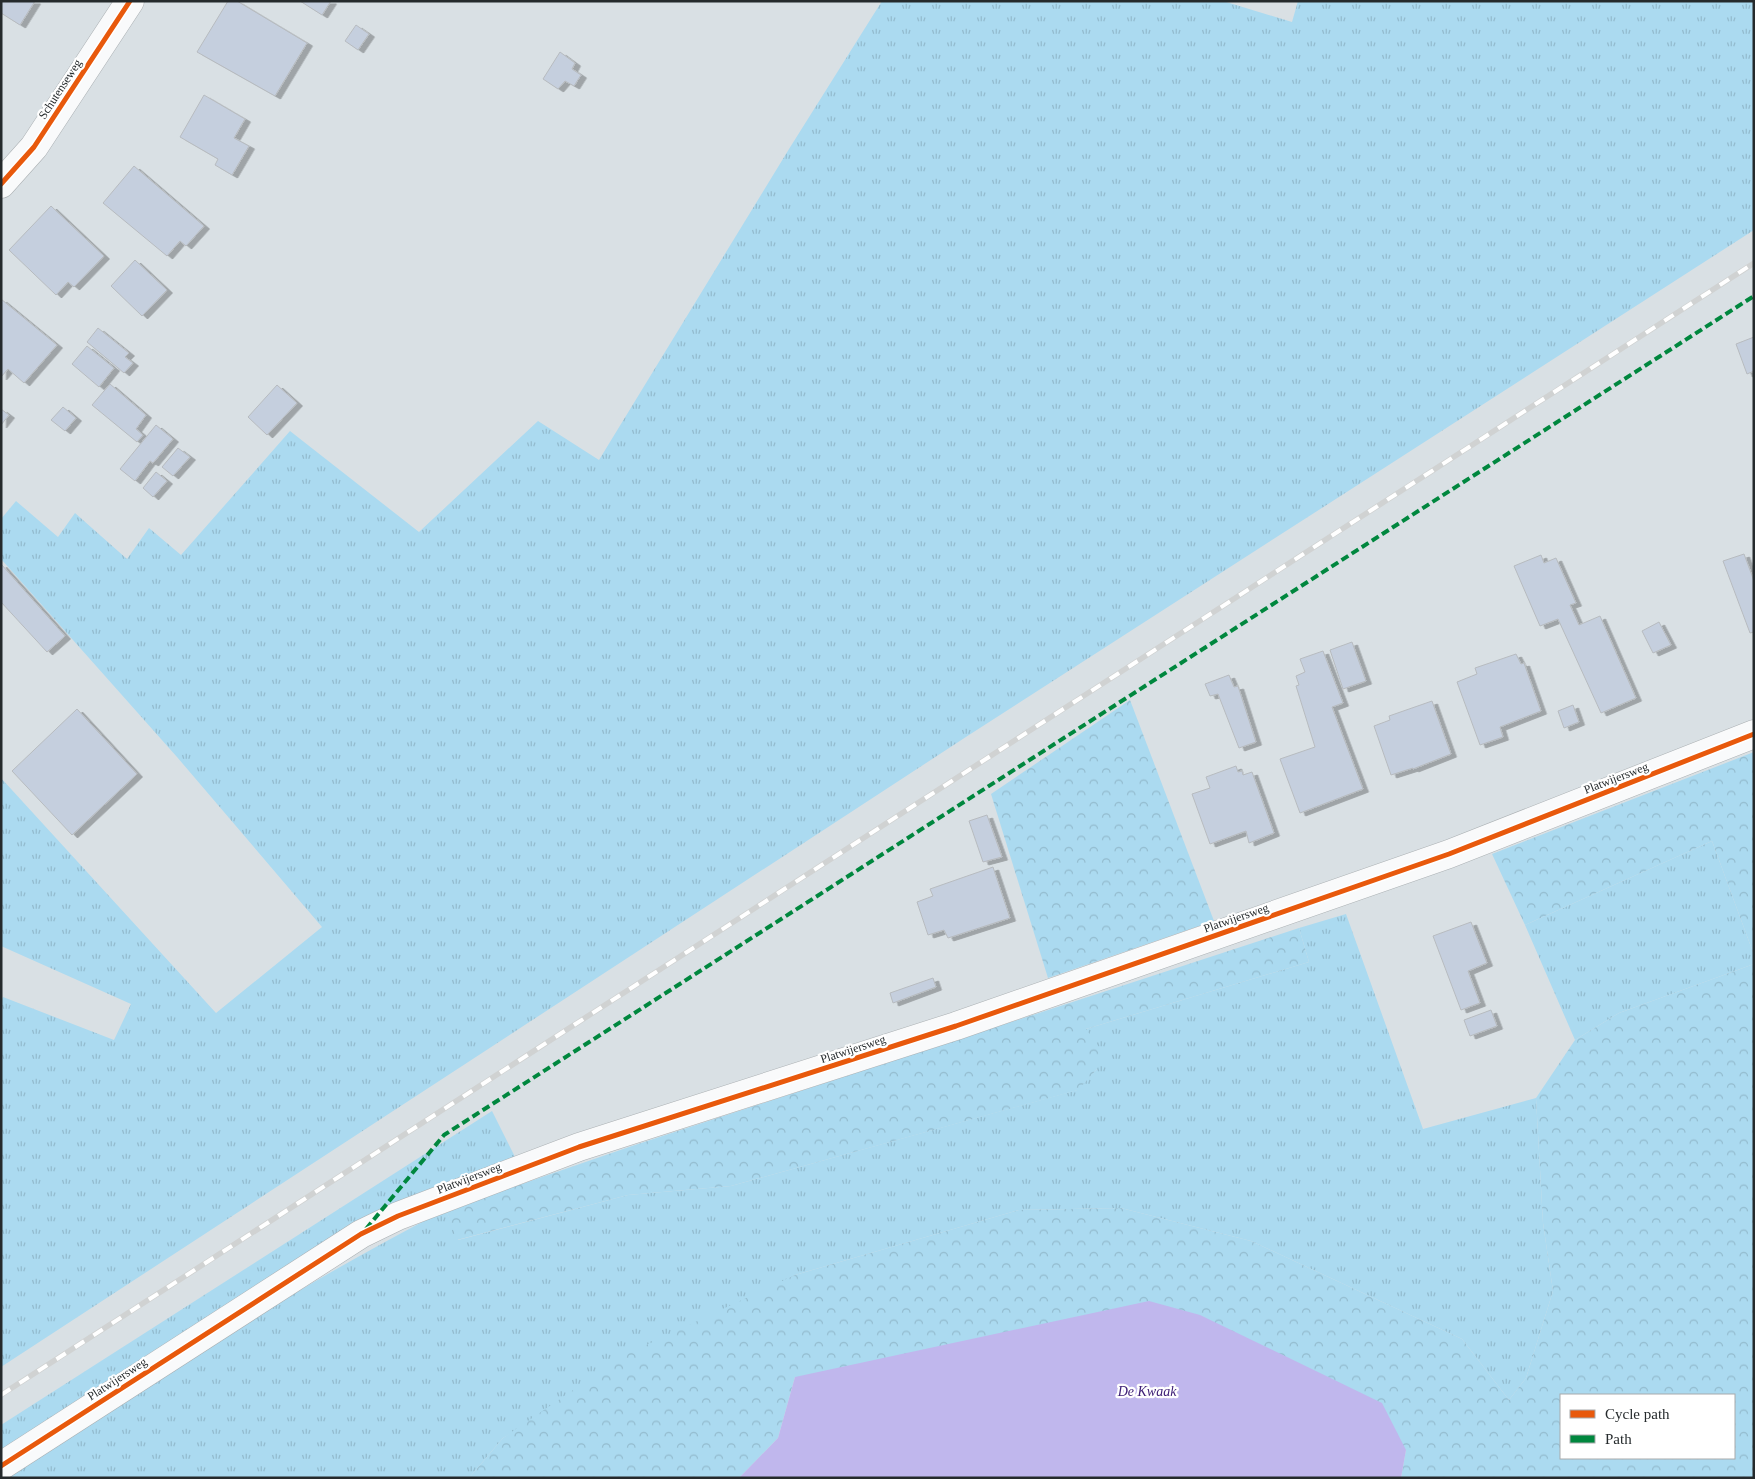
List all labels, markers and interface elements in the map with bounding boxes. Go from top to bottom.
street label: Schutenseweg [35,56,85,122]
street label: Platwijersweg [1582,759,1650,797]
street label: Platwijersweg [1202,900,1270,936]
street label: Platwijersweg [819,1032,887,1066]
street label: Platwijersweg [435,1159,503,1197]
street label: Platwijersweg [85,1355,149,1403]
water label: De Kwaak [1117,1384,1177,1399]
legend [1560,1394,1735,1459]
text: Cycle path [1605,1406,1670,1422]
text: Path [1605,1431,1632,1447]

